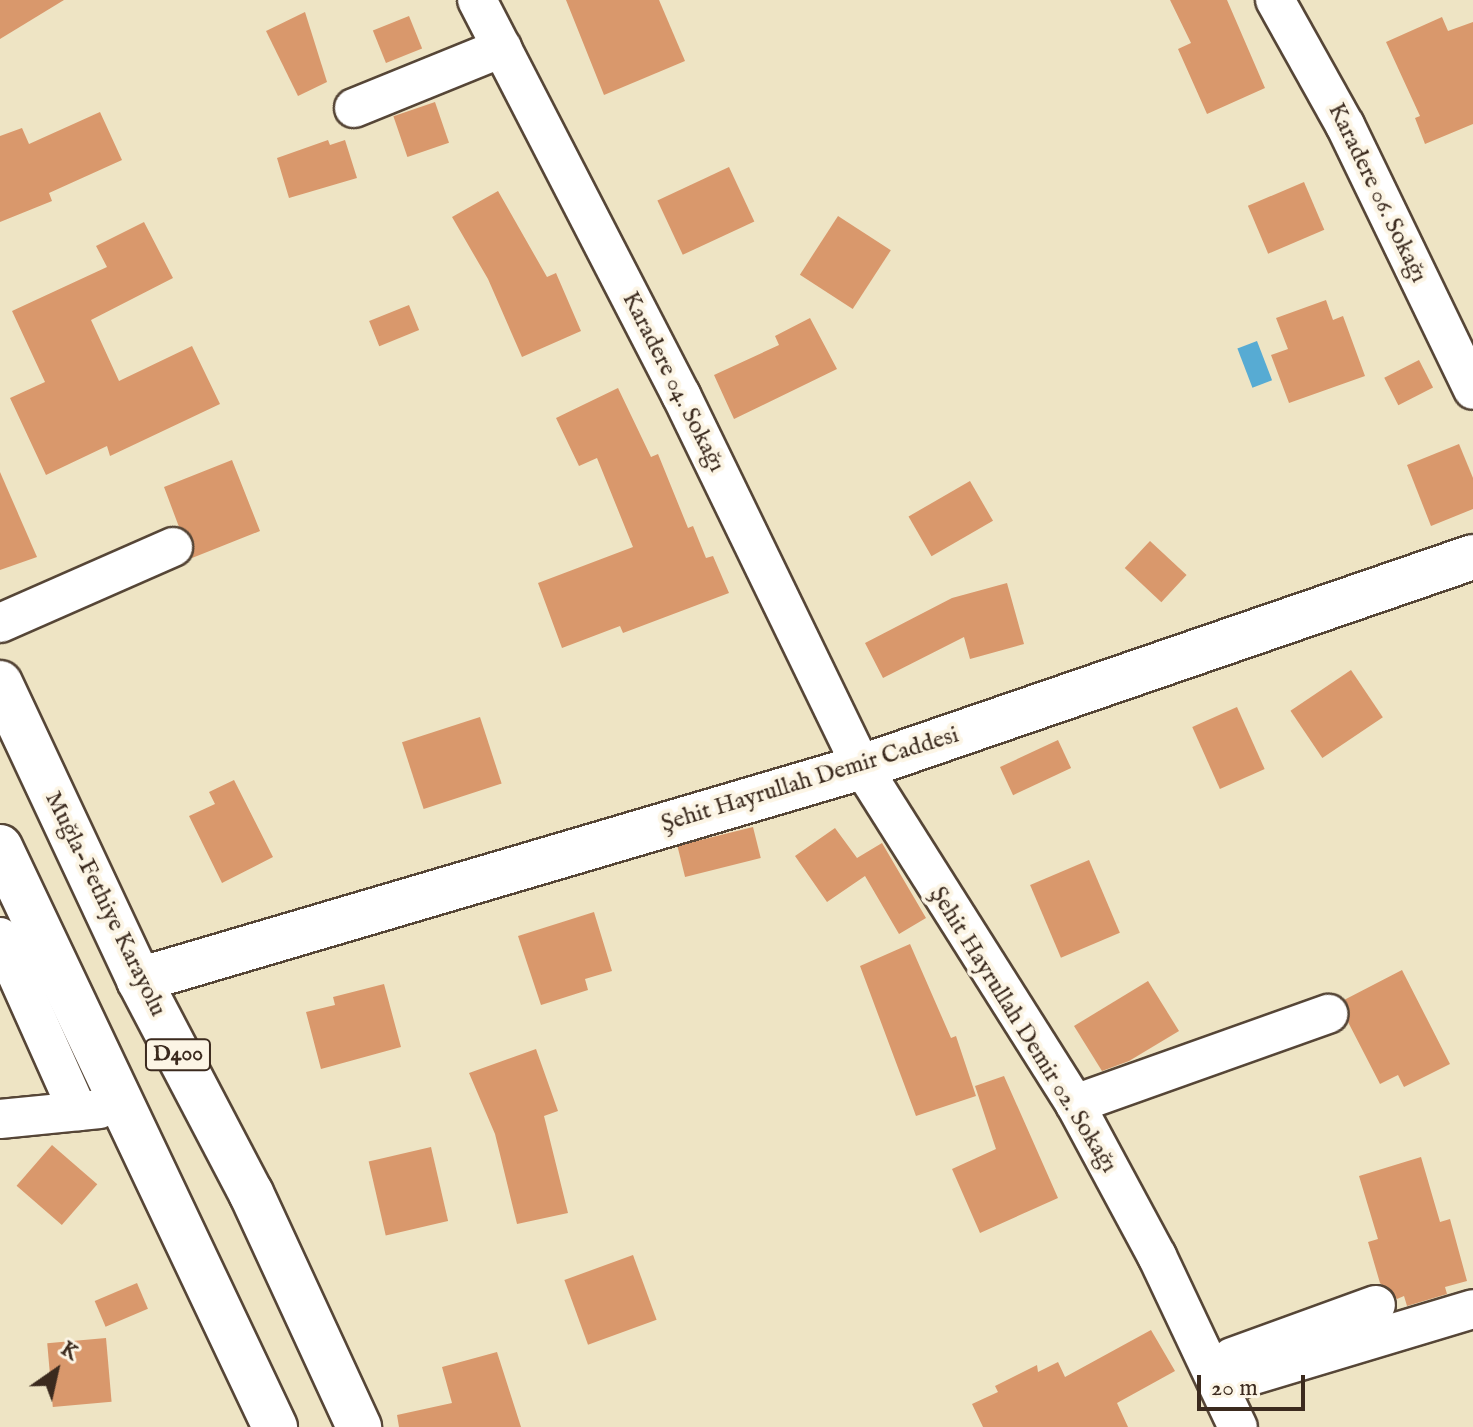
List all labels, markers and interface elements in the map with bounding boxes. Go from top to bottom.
street label: Karadere 06. Sokağı [1321,99,1433,287]
street label: Karadere 04. Sokağı [615,287,731,477]
street label: Şehit Hayrullah Demir Caddesi [658,721,962,839]
street label: Muğla-Fethiye Karayolu [38,787,172,1021]
street label: Şehit Hayrullah Demir 02. Sokağı [923,882,1123,1178]
road number: D400 [144,1037,212,1073]
north arrow [16,1331,96,1411]
text: K [55,1335,84,1367]
scale bar [1201,1359,1309,1409]
text: 20 m [1211,1373,1258,1404]

